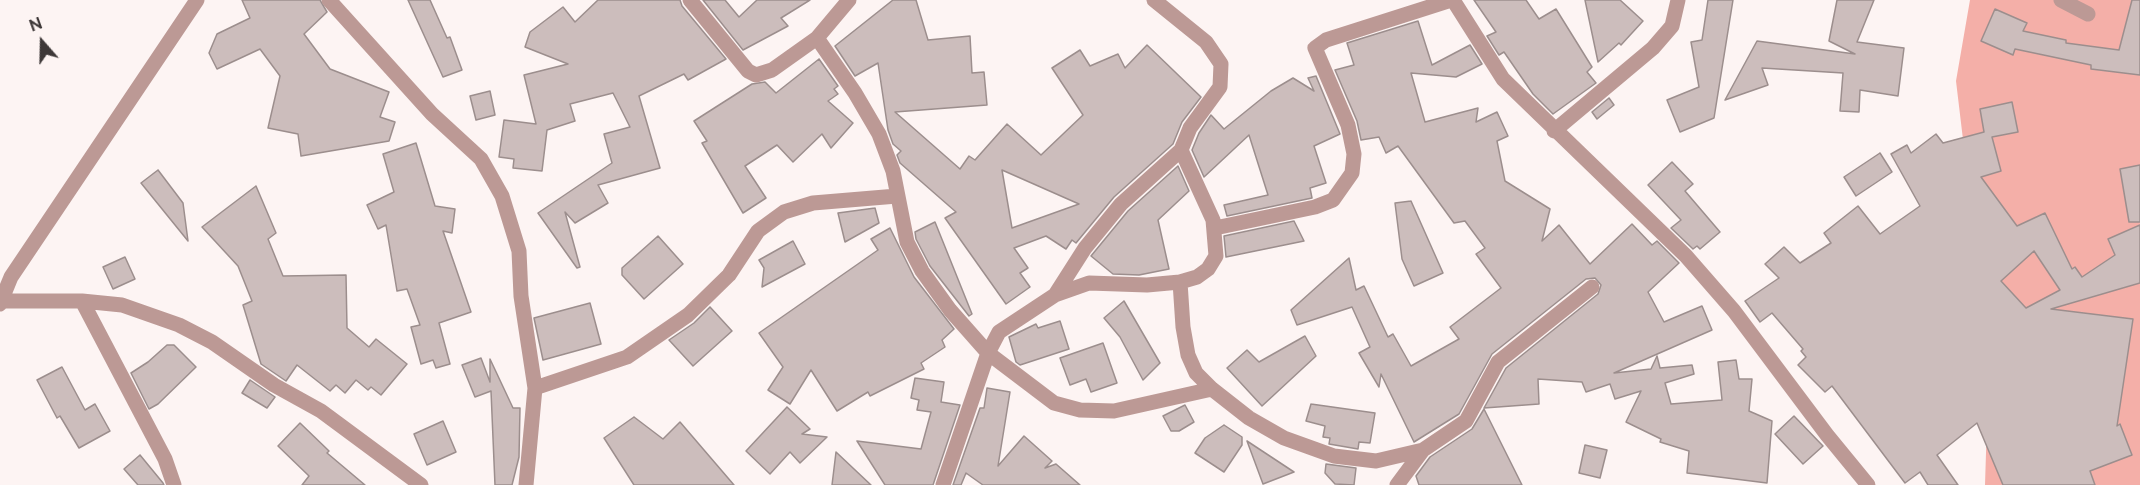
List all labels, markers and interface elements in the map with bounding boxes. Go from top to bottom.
north arrow [12,12,72,72]
text: N [27,14,45,36]

